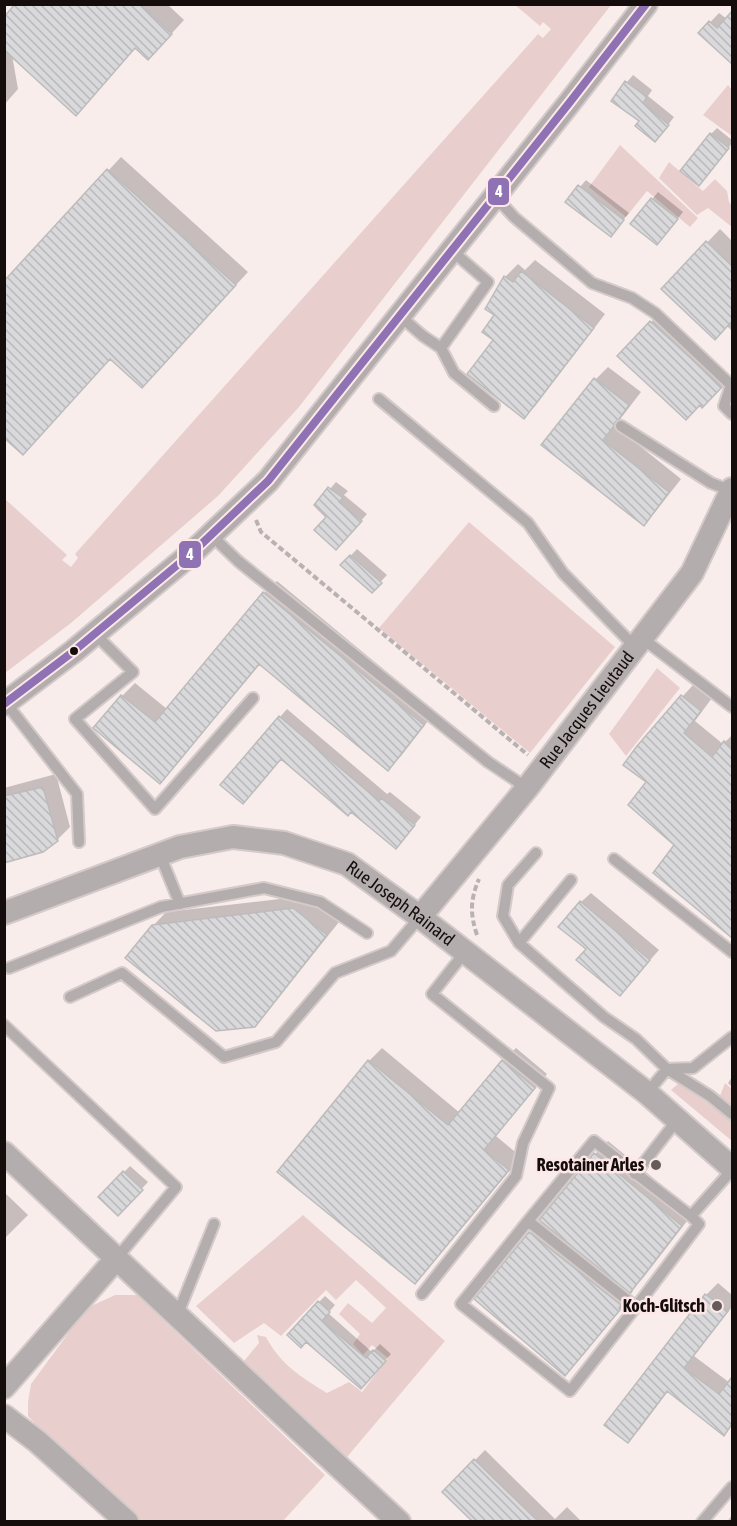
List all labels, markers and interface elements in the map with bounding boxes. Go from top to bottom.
line badge: 4 [487,177,510,206]
text: 4 [494,182,503,200]
line badge: 4 [178,540,202,569]
text: 4 [185,545,194,563]
unlabelled marker [68,645,80,657]
street label: Rue Jacques Lieutaud [535,647,638,772]
street label: Rue Joseph Rainard [342,856,459,950]
place label: Resotainer Arles [536,1154,645,1175]
marker: Resotainer Arles [649,1158,663,1172]
place label: Koch-Glitsch [623,1295,705,1316]
marker: Koch-Glitsch [710,1299,724,1313]

